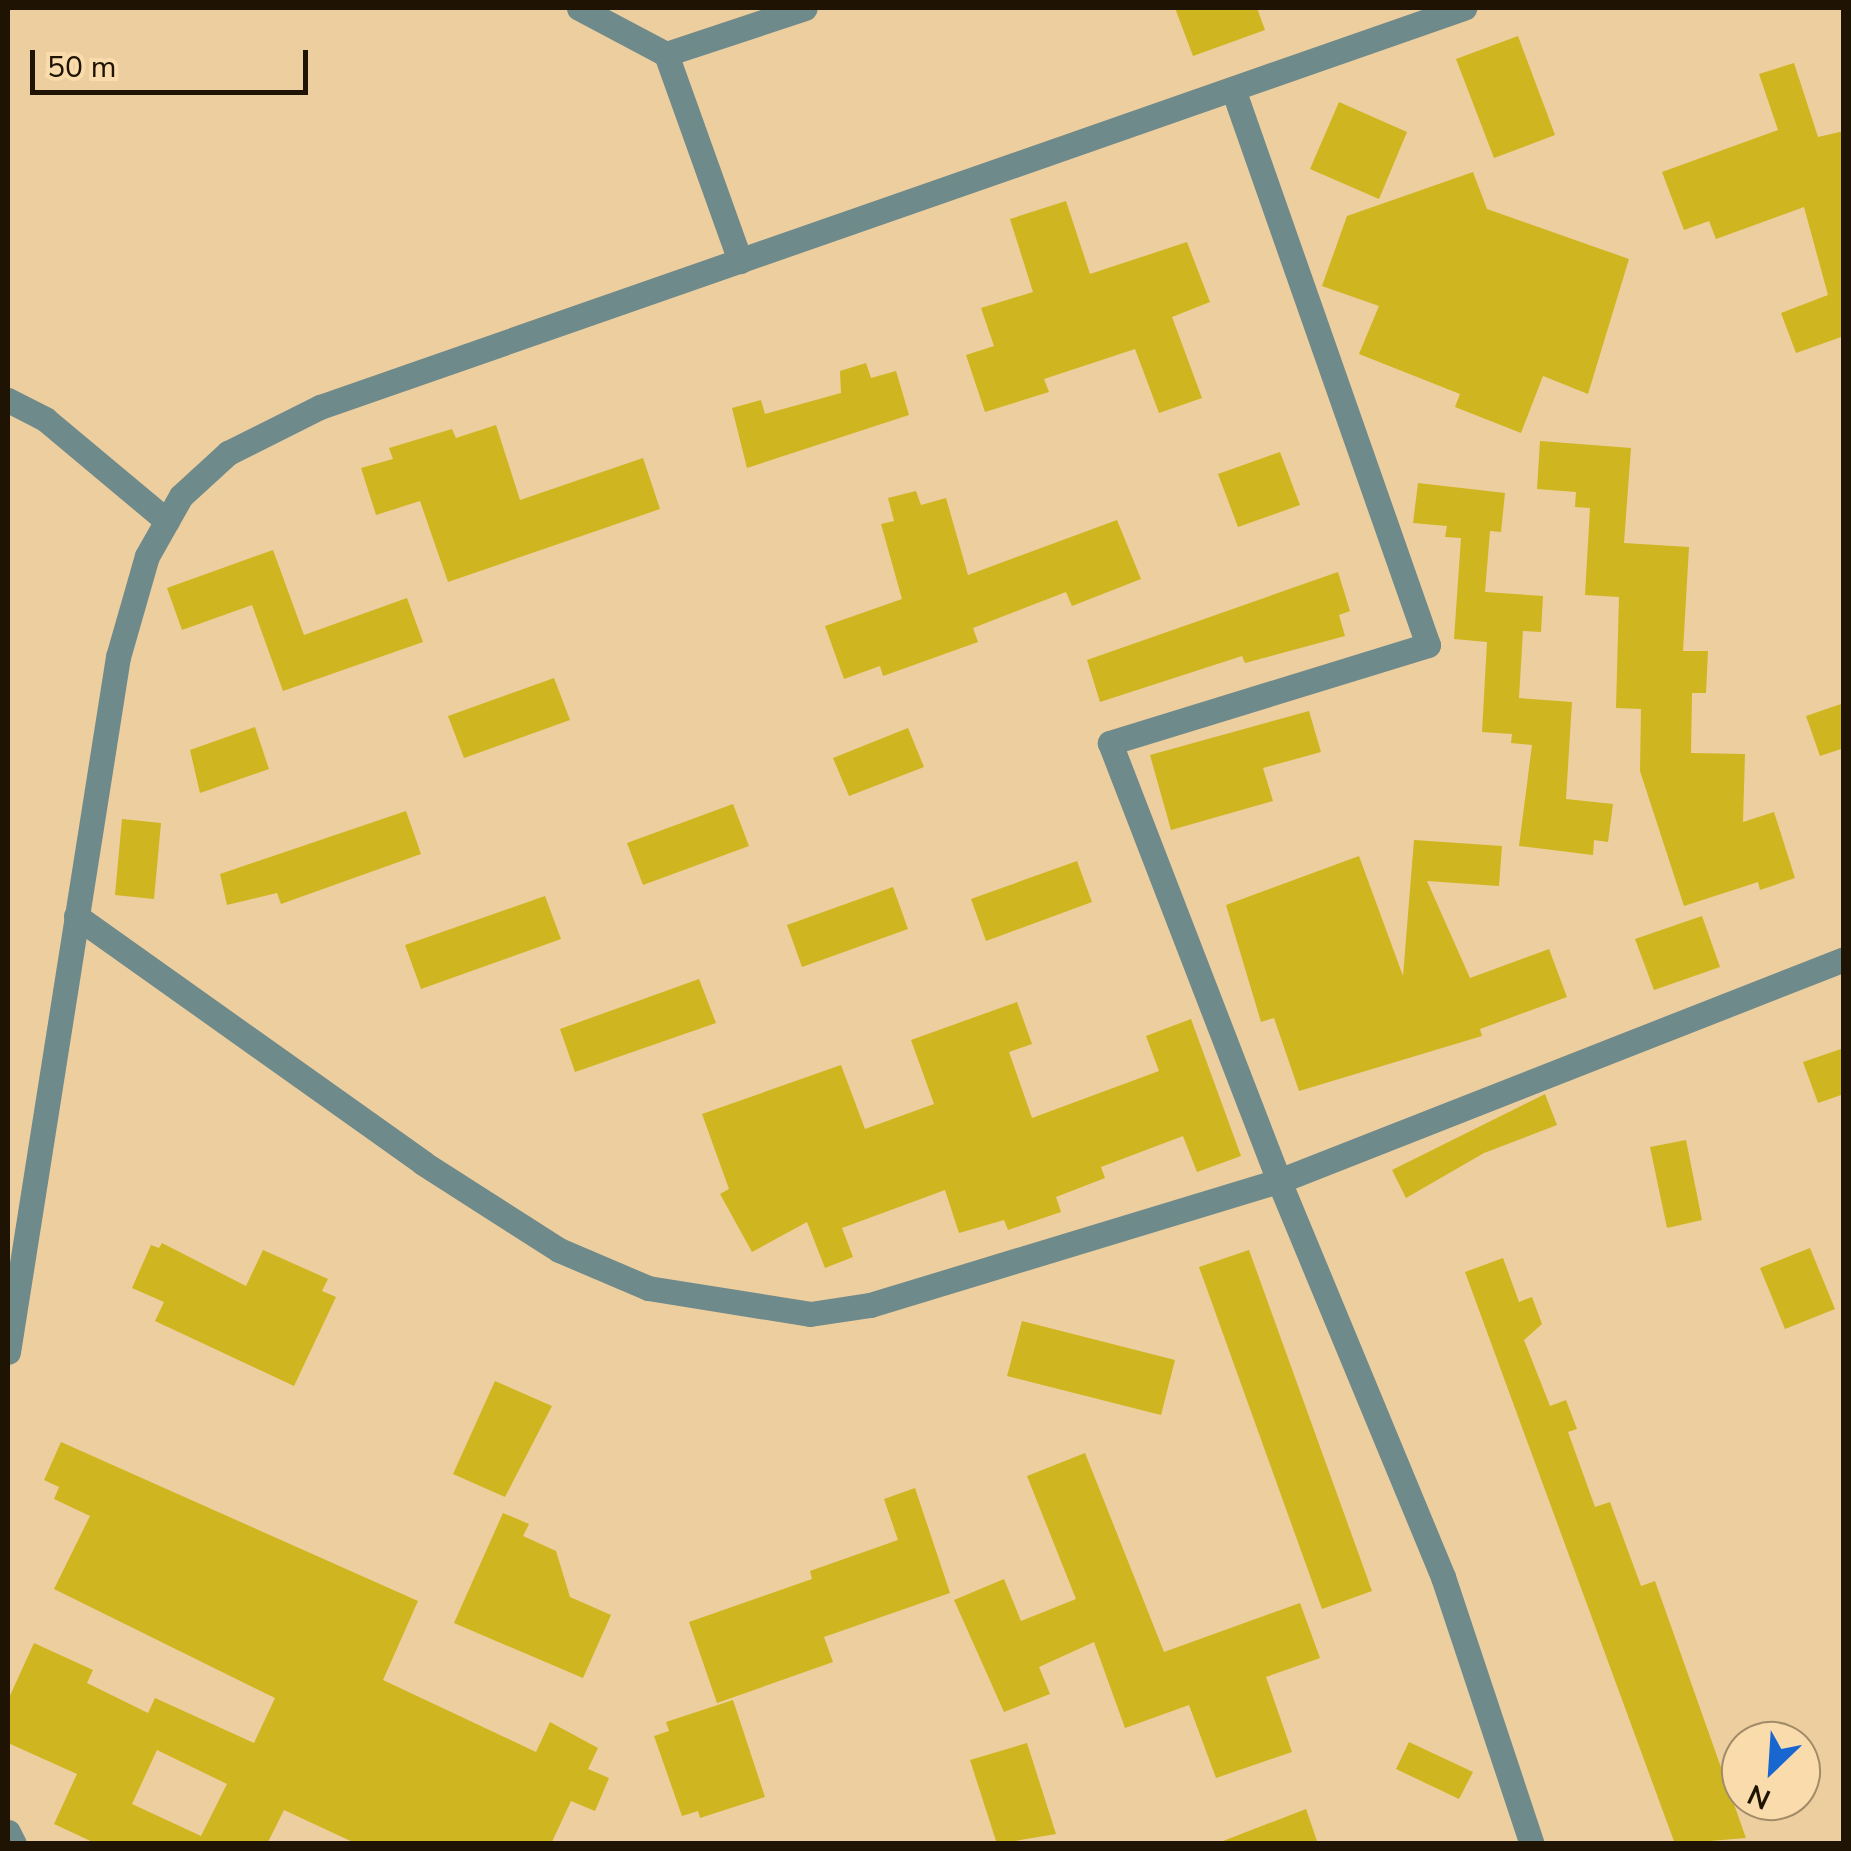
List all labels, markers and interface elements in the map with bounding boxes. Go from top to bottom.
scale bar [35,30,312,92]
text: 50 m [47,47,116,88]
north arrow [1721,1721,1821,1821]
text: N [1742,1775,1777,1818]

